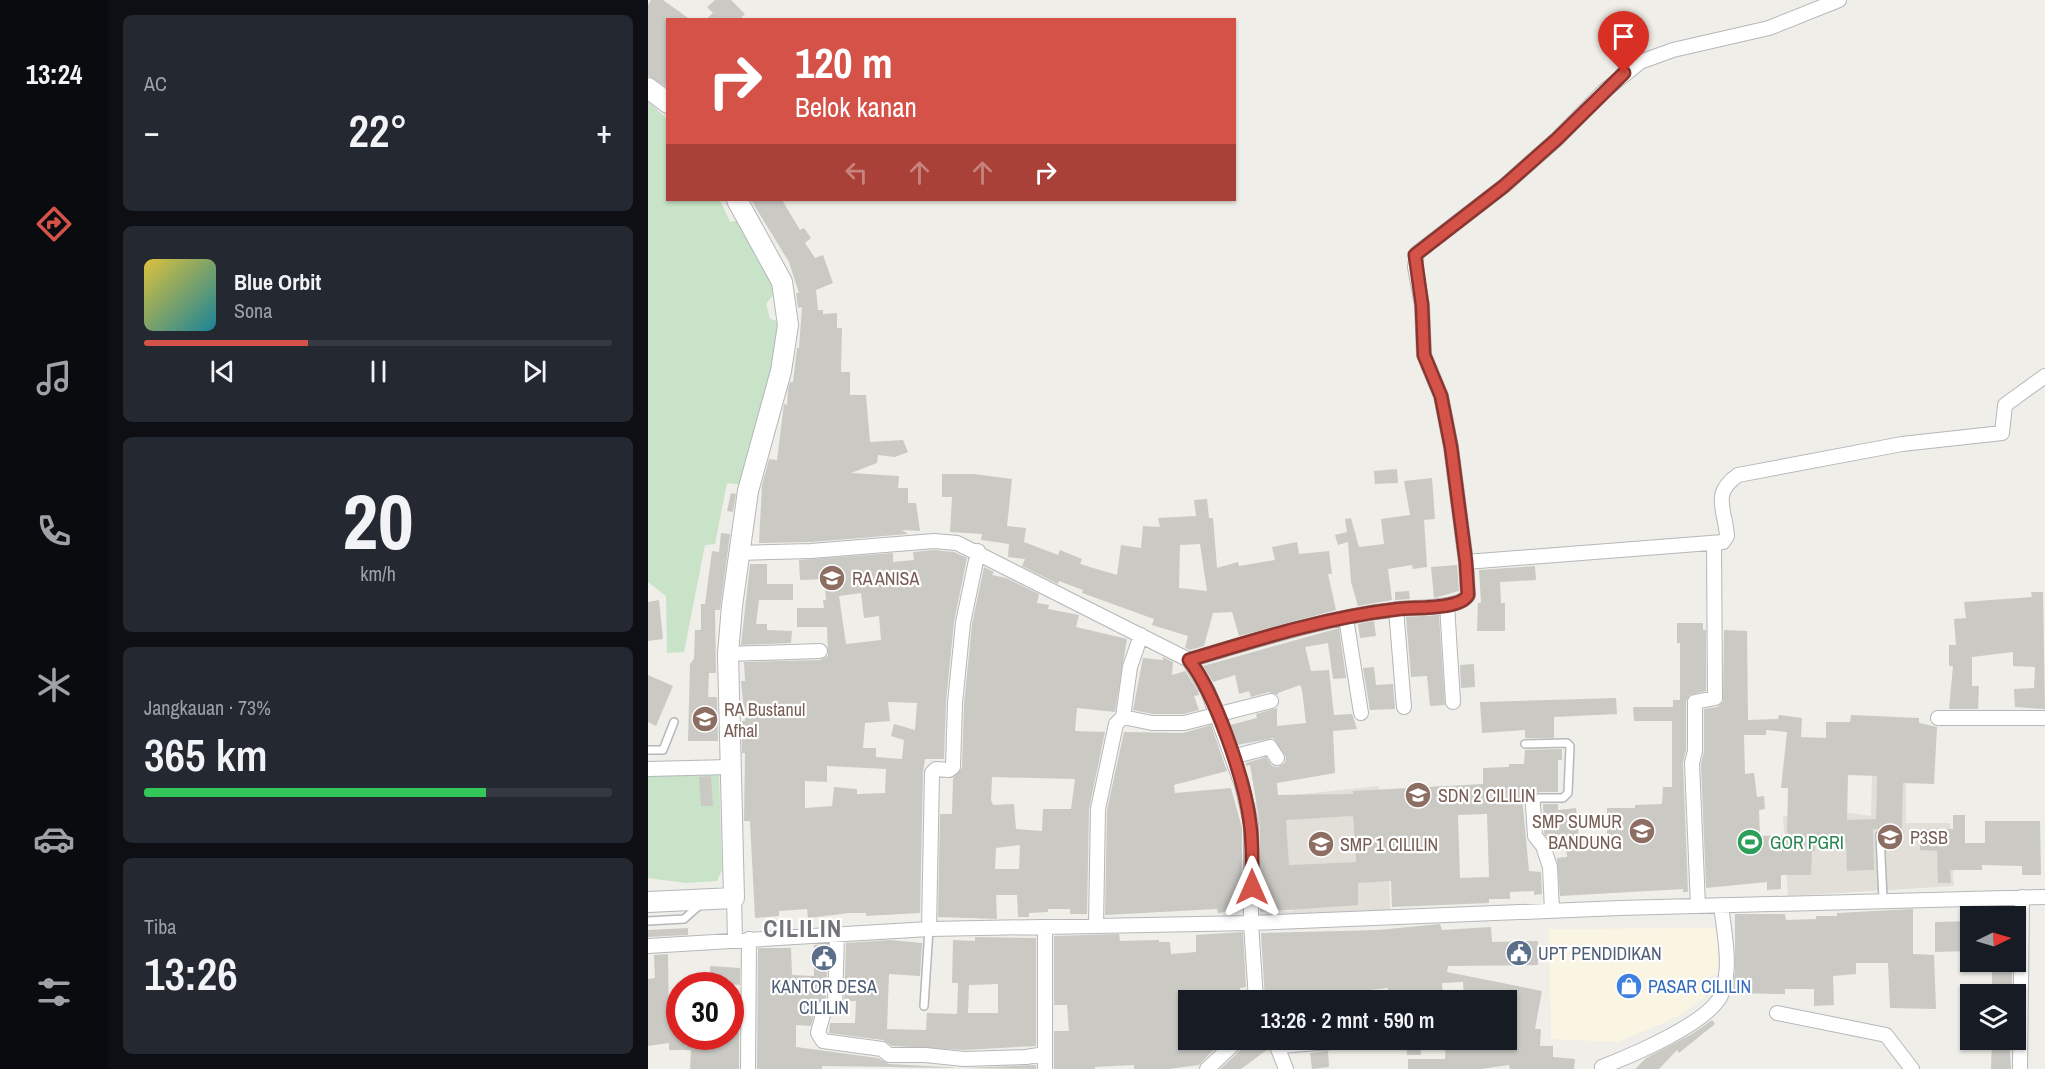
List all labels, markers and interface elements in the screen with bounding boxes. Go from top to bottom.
pin [1598,11,1649,73]
icon: arrive [1607,20,1640,53]
text: 120 m [795,35,893,91]
icon: right [696,42,774,120]
text: 13:24 [26,56,82,92]
text: AC [144,70,167,97]
text: Belok kanan [795,89,917,125]
text: 22° [348,100,408,161]
text: − [144,109,160,153]
text: + [596,109,612,153]
icon: left [840,156,873,189]
icon: ahead [903,156,936,189]
icon: ahead [966,156,999,189]
icon: right [1029,156,1062,189]
icon: directions [33,203,75,245]
text: Blue Orbit [234,267,321,297]
text: Sona [234,297,272,324]
icon: previous [206,355,239,388]
icon: pause [362,355,395,388]
icon: next [518,355,551,388]
icon: music [33,357,75,399]
text: 20 [342,468,414,573]
icon: phone [33,510,75,552]
text: km/h [360,560,396,587]
school or university icon: RA ANISA [817,563,847,593]
place label: RA ANISA [852,566,919,591]
icon: climate [33,664,75,706]
text: Jangkauan · 73% [144,694,271,721]
place label: RA Bustanul Afhal [723,697,805,743]
school or university icon: RA Bustanul Afhal [690,704,720,734]
text: 365 km [144,724,268,785]
school or university icon: SDN 2 CILILIN [1403,780,1433,810]
place label: SDN 2 CILILIN [1438,783,1536,808]
place label: SMP SUMUR BANDUNG [1532,809,1622,855]
school or university icon: SMP SUMUR BANDUNG [1627,816,1657,846]
icon: car [33,818,75,860]
school or university icon: P3SB [1875,822,1905,852]
place label: P3SB [1910,825,1948,850]
sports icon: GOR PGRI [1735,827,1765,857]
school or university icon: SMP 1 CILILIN [1306,829,1336,859]
place label: GOR PGRI [1770,830,1844,855]
place label: SMP 1 CILILIN [1340,832,1438,857]
position arrow [1220,855,1284,919]
north arrow [1960,906,2026,972]
map controls [1960,906,2026,1050]
district label: CILILIN [763,912,843,944]
text: Tiba [144,913,176,940]
public building icon: UPT PENDIDIKAN [1504,938,1534,968]
place label: UPT PENDIDIKAN [1538,941,1662,966]
text: 13:26 [144,943,238,1004]
public building icon: KANTOR DESA CILILIN [809,943,839,973]
icon: filters [33,971,75,1013]
shop icon: PASAR CILILIN [1614,971,1644,1001]
speed limit sign: 30 [666,972,744,1050]
place label: KANTOR DESA CILILIN [771,974,877,1020]
place label: PASAR CILILIN [1648,974,1751,999]
button: layers [1960,984,2026,1050]
text: 13:26 · 2 mnt · 590 m [1261,1005,1434,1035]

